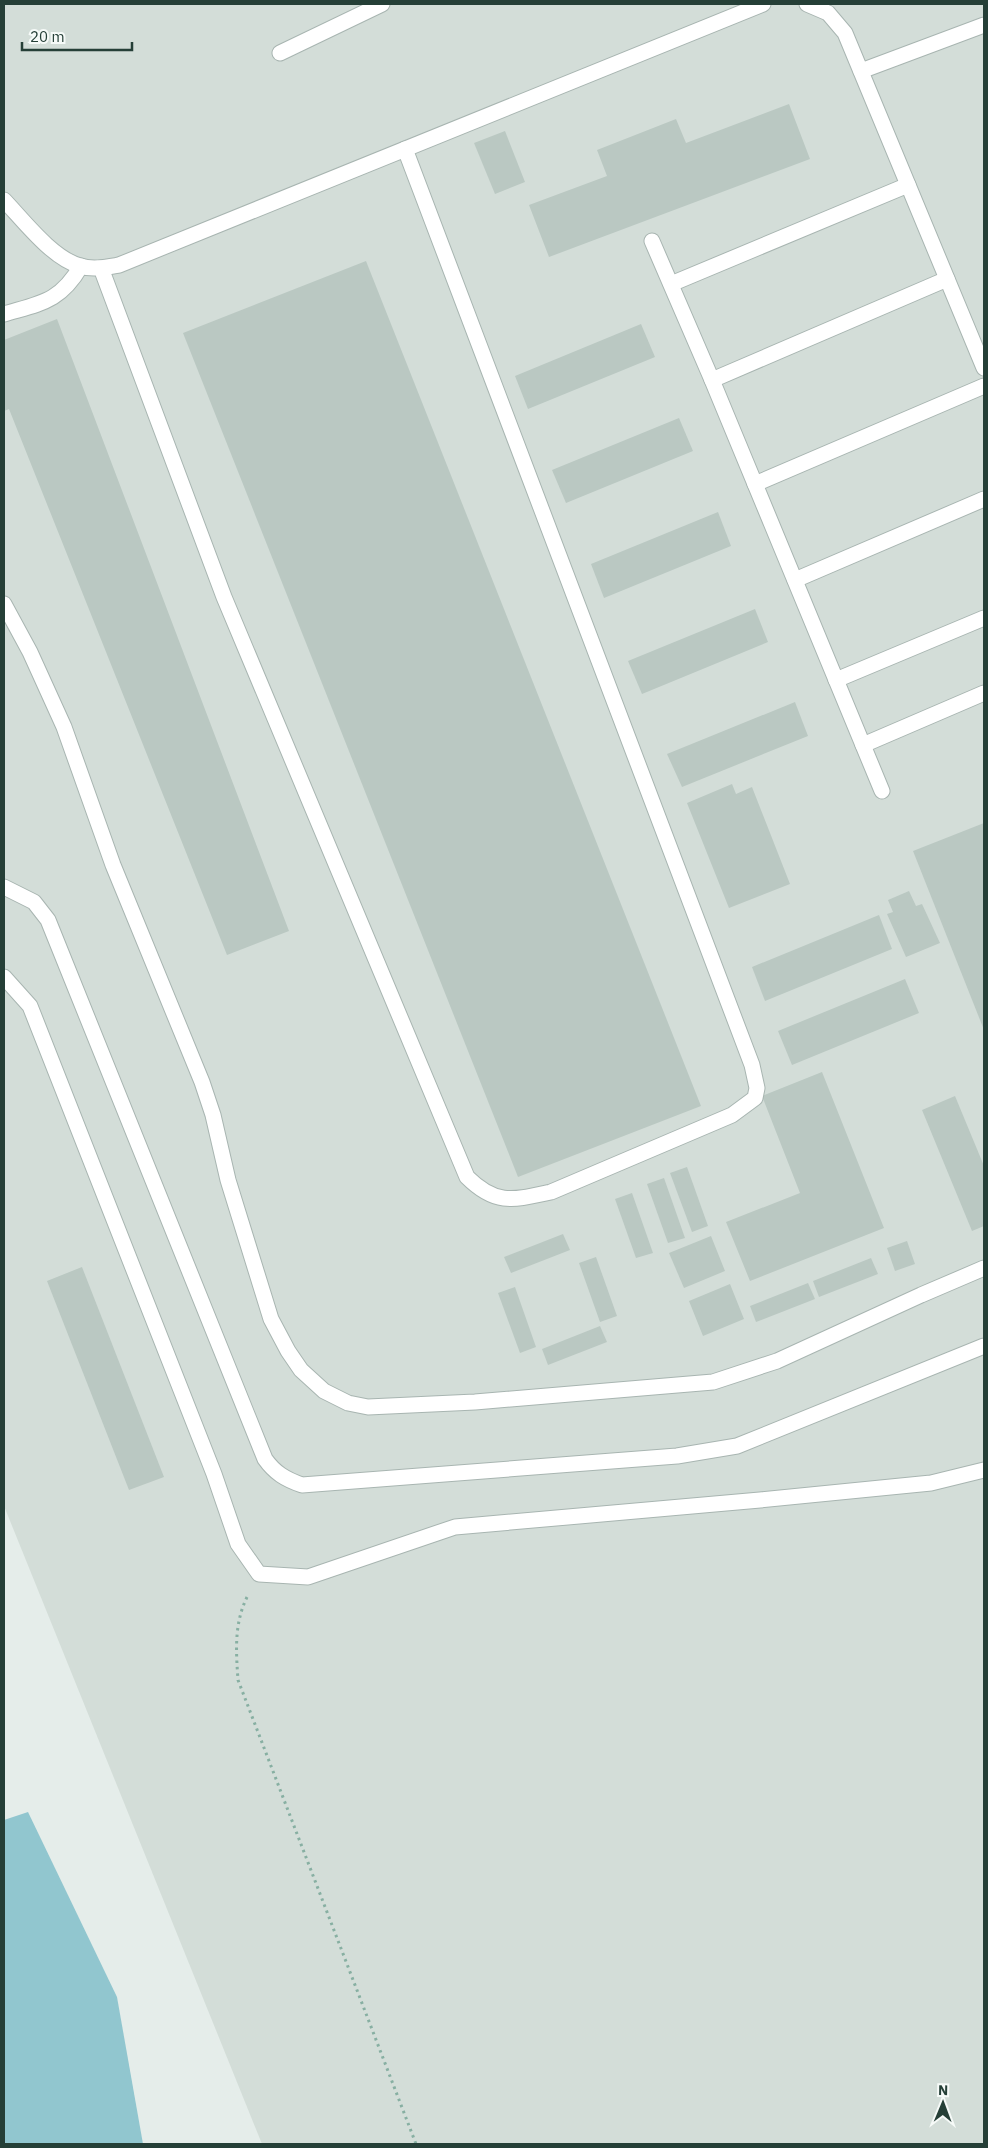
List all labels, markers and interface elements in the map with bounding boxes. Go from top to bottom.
scale bar [22,20,132,52]
text: 20 m [30,27,65,46]
north arrow [918,2078,968,2128]
text: N [938,2081,948,2099]

